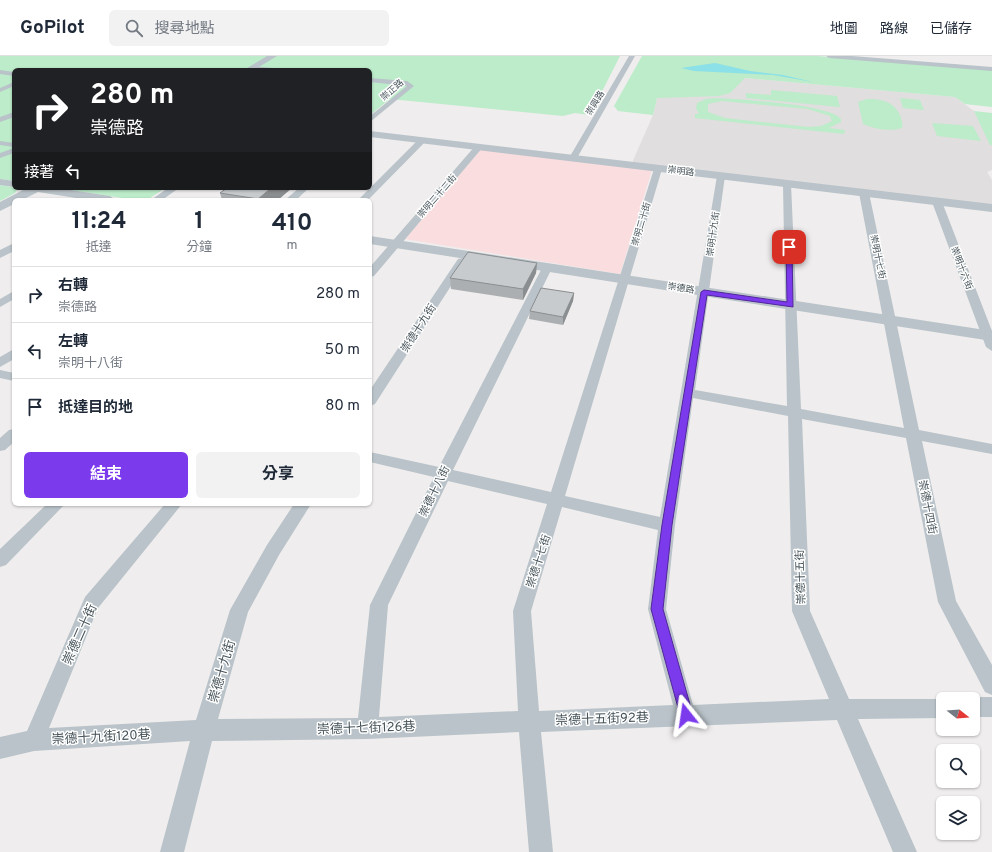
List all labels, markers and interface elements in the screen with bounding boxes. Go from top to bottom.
search box [109,10,389,46]
text: GoPilot [20,16,85,40]
icon: search [123,17,145,39]
text: 搜尋地點 [155,20,215,39]
text: 地圖 [830,21,858,38]
text: 路線 [880,21,908,38]
text: 已儲存 [930,21,972,38]
street label: 崇正路 [379,77,406,103]
text: 280 m [90,78,174,114]
icon: right [24,84,76,136]
street label: 崇興路 [584,89,607,118]
text: 崇德路 [90,118,144,141]
icon: left [62,160,84,182]
text: 接著 [24,164,54,183]
street label: 崇明路 [667,164,695,179]
street label: 崇明二十二街 [416,172,459,220]
street label: 崇明二十街 [630,201,653,247]
text: 11:24 [72,207,127,237]
text: 1 [194,207,204,237]
text: 410 [272,209,312,239]
street label: 崇明十九街 [705,211,722,257]
pin [772,230,806,264]
street label: 崇明十七街 [867,234,888,280]
icon: arrive [778,236,800,258]
text: m [287,238,298,254]
text: 抵達 [86,240,112,256]
text: 分鐘 [186,240,212,256]
street label: 崇明十六街 [948,245,975,291]
text: 右轉 [58,277,88,296]
street label: 崇德路 [667,280,695,296]
icon: right [24,284,46,306]
text: 280 m [316,285,360,304]
text: 崇德路 [58,300,97,316]
street label: 崇德十九街 [398,302,440,355]
text: 左轉 [58,333,88,352]
icon: left [24,340,46,362]
text: 50 m [325,341,360,360]
text: 崇明十八街 [58,356,123,372]
icon: arrive [24,396,46,418]
text: 80 m [325,397,360,416]
text: 抵達目的地 [58,399,133,418]
button: 結束 [24,452,188,498]
button: 分享 [196,452,360,498]
street label: 崇德十八街 [417,464,453,519]
street label: 崇德十四街 [915,479,939,536]
street label: 崇德十七街 [524,533,554,590]
street label: 崇德十五街 [793,549,809,605]
street label: 崇德二十街 [59,601,101,668]
street label: 崇德十九街 [205,638,240,705]
north arrow [936,692,980,736]
map controls [936,692,980,840]
position arrow [665,694,707,736]
street label: 崇德十五街92巷 [555,709,649,730]
street label: 崇德十七街126巷 [316,718,416,739]
street label: 崇德十九街120巷 [51,726,151,749]
button: search [936,744,980,788]
button: layers [936,796,980,840]

